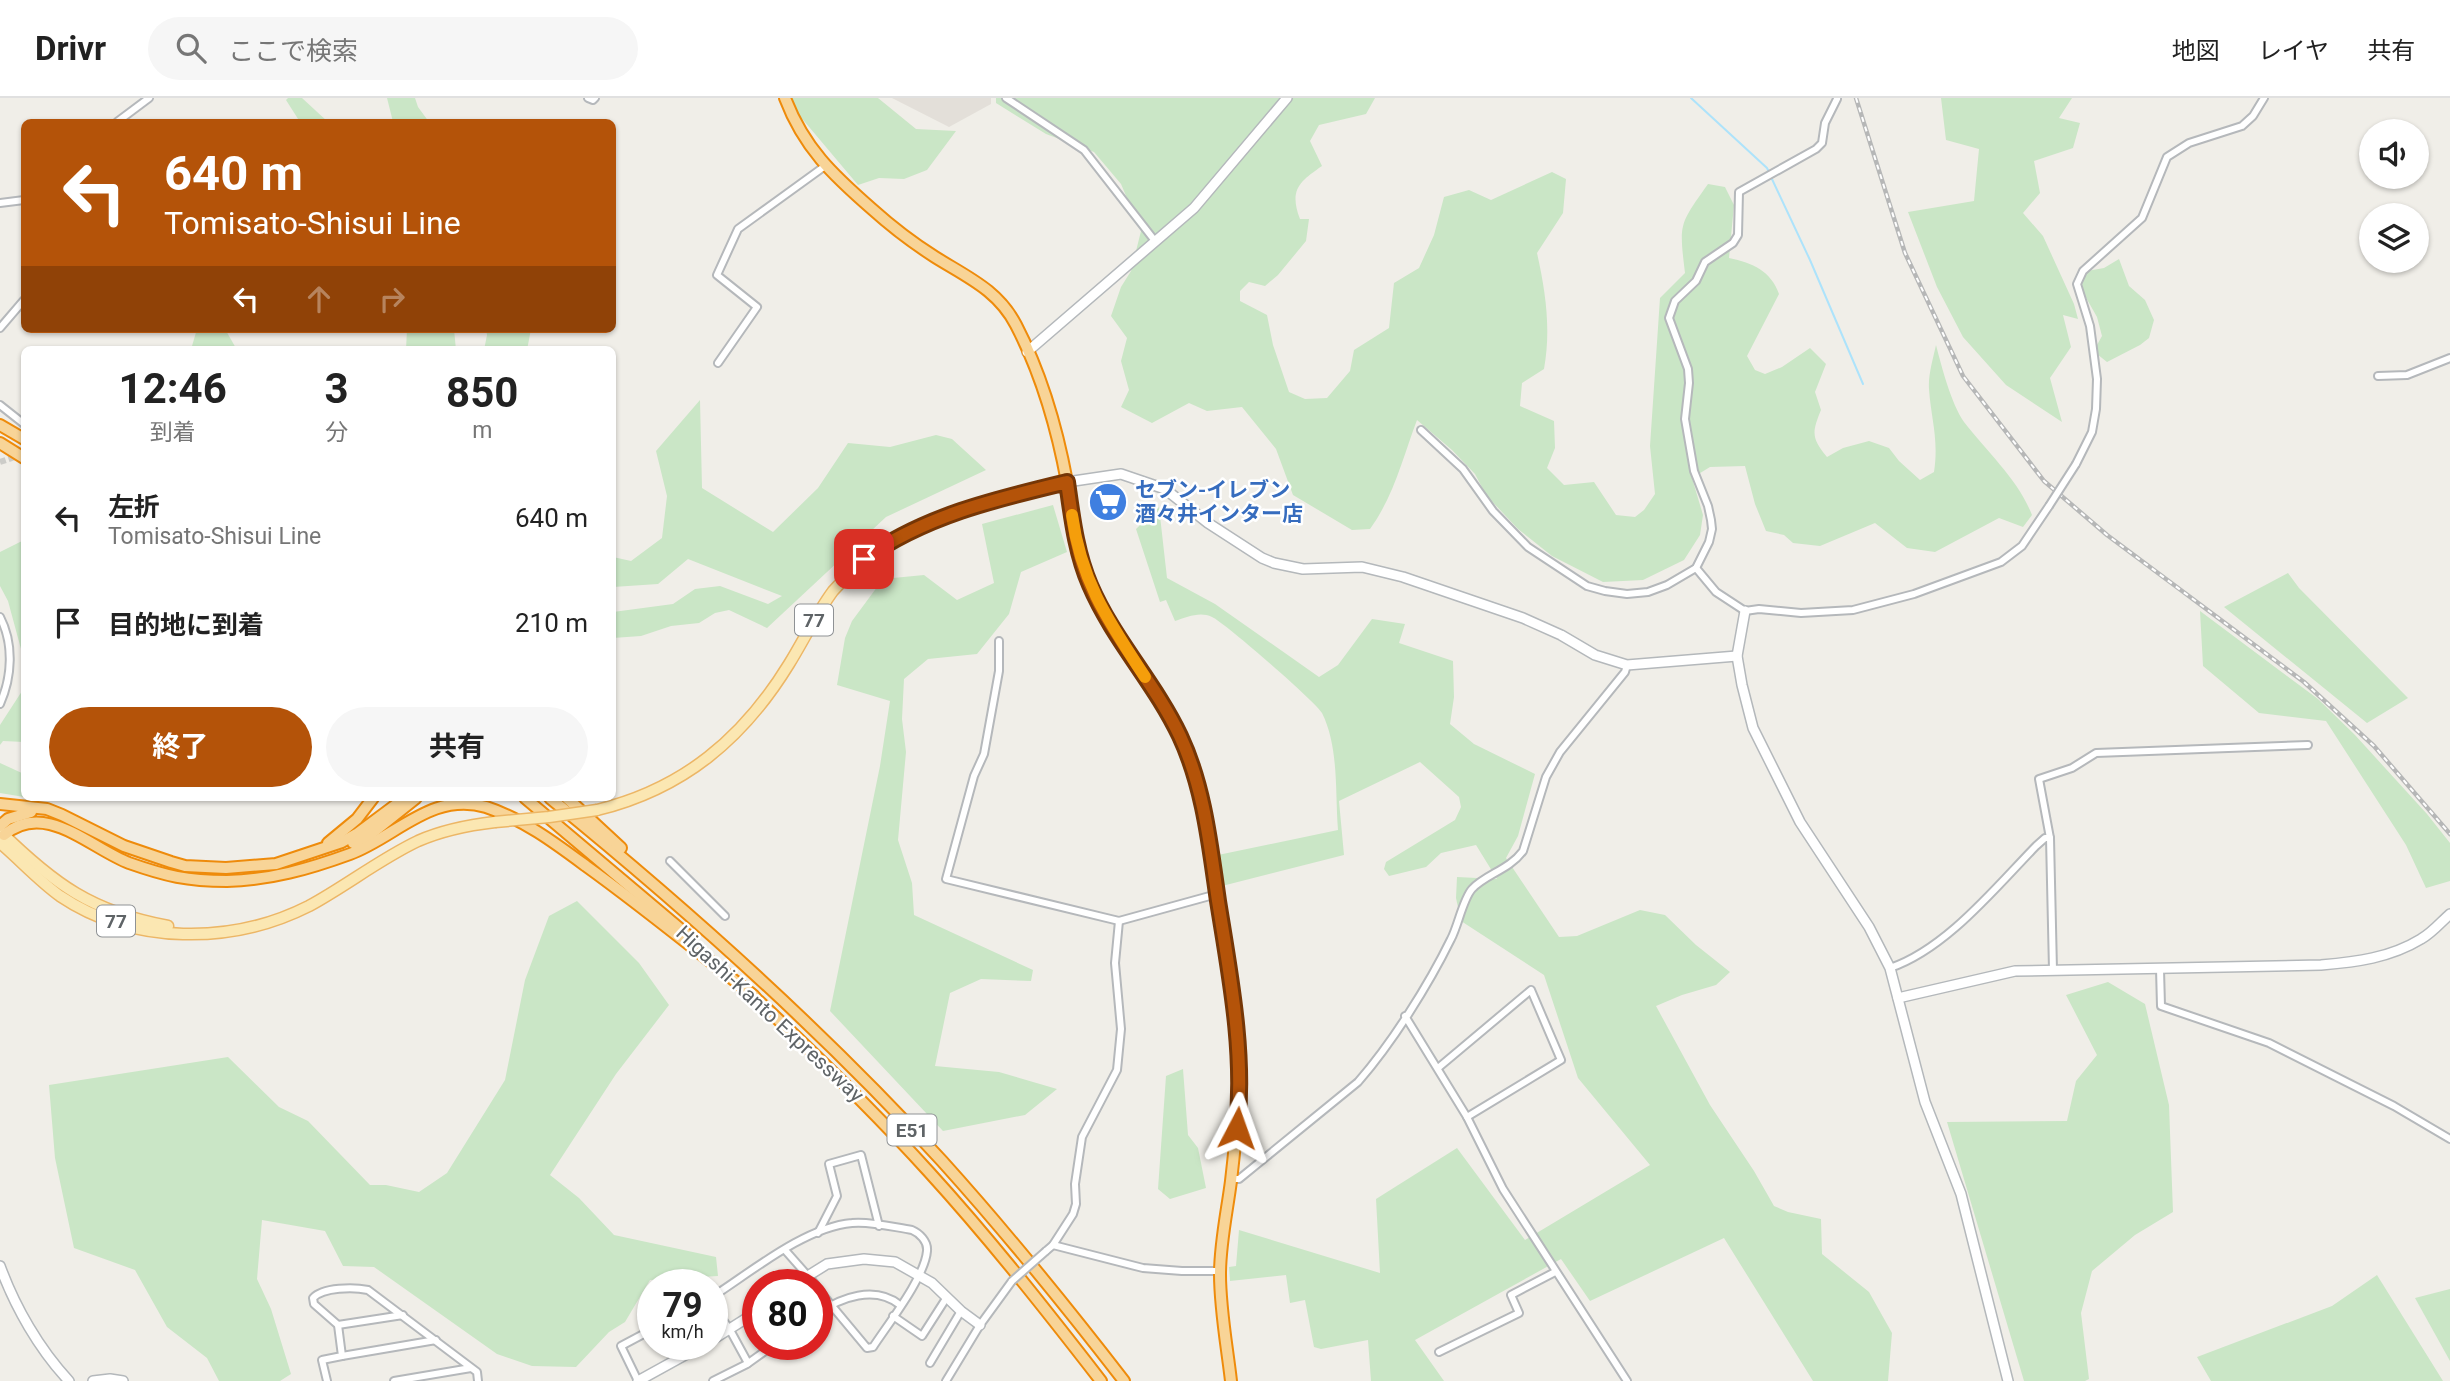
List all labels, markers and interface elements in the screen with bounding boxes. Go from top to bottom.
search box [148,17,638,80]
text: Drivr [35,29,106,68]
icon: search [172,29,210,67]
text: ここで検索 [228,36,358,66]
text: 地図 [2172,37,2220,65]
text: レイヤ [2258,37,2329,65]
text: 共有 [2367,37,2415,65]
map controls [2359,119,2429,273]
button: sound [2359,119,2429,189]
text: 640 m [164,145,303,202]
icon: left [49,147,140,238]
button: layers [2359,203,2429,273]
text: Tomisato-Shisui Line [164,204,461,242]
icon: left [227,280,265,318]
icon: ahead [300,280,338,318]
icon: right [373,280,411,318]
text: 12:46 [119,364,227,413]
text: 3 [324,364,349,413]
text: 850 [446,368,518,417]
text: m [472,417,492,444]
text: 到着 [150,419,196,446]
text: 分 [325,419,348,446]
place label: セブン-イレブン 酒々井インター店 [1135,478,1303,526]
supermarket icon: セブン-イレブン 酒々井インター店 [1087,481,1129,523]
text: 左折 [108,492,160,522]
icon: left [49,499,87,537]
text: 640 m [515,503,588,533]
text: Tomisato-Shisui Line [108,523,321,550]
pin [834,529,894,589]
icon: arrive [845,540,883,578]
icon: arrive [49,604,87,642]
road number: 77 [795,604,833,636]
text: 210 m [515,608,588,638]
text: 目的地に到着 [108,610,264,640]
button: 終了 [49,707,312,787]
button: 共有 [326,707,588,787]
road number: 77 [97,906,135,936]
street label: Higashi-Kanto Expressway [671,921,869,1107]
position arrow [1200,1091,1274,1165]
road number: E51 [888,1114,936,1146]
speed limit sign: 80 [742,1269,833,1360]
text: 79 [662,1285,703,1326]
text: km/h [661,1321,704,1342]

